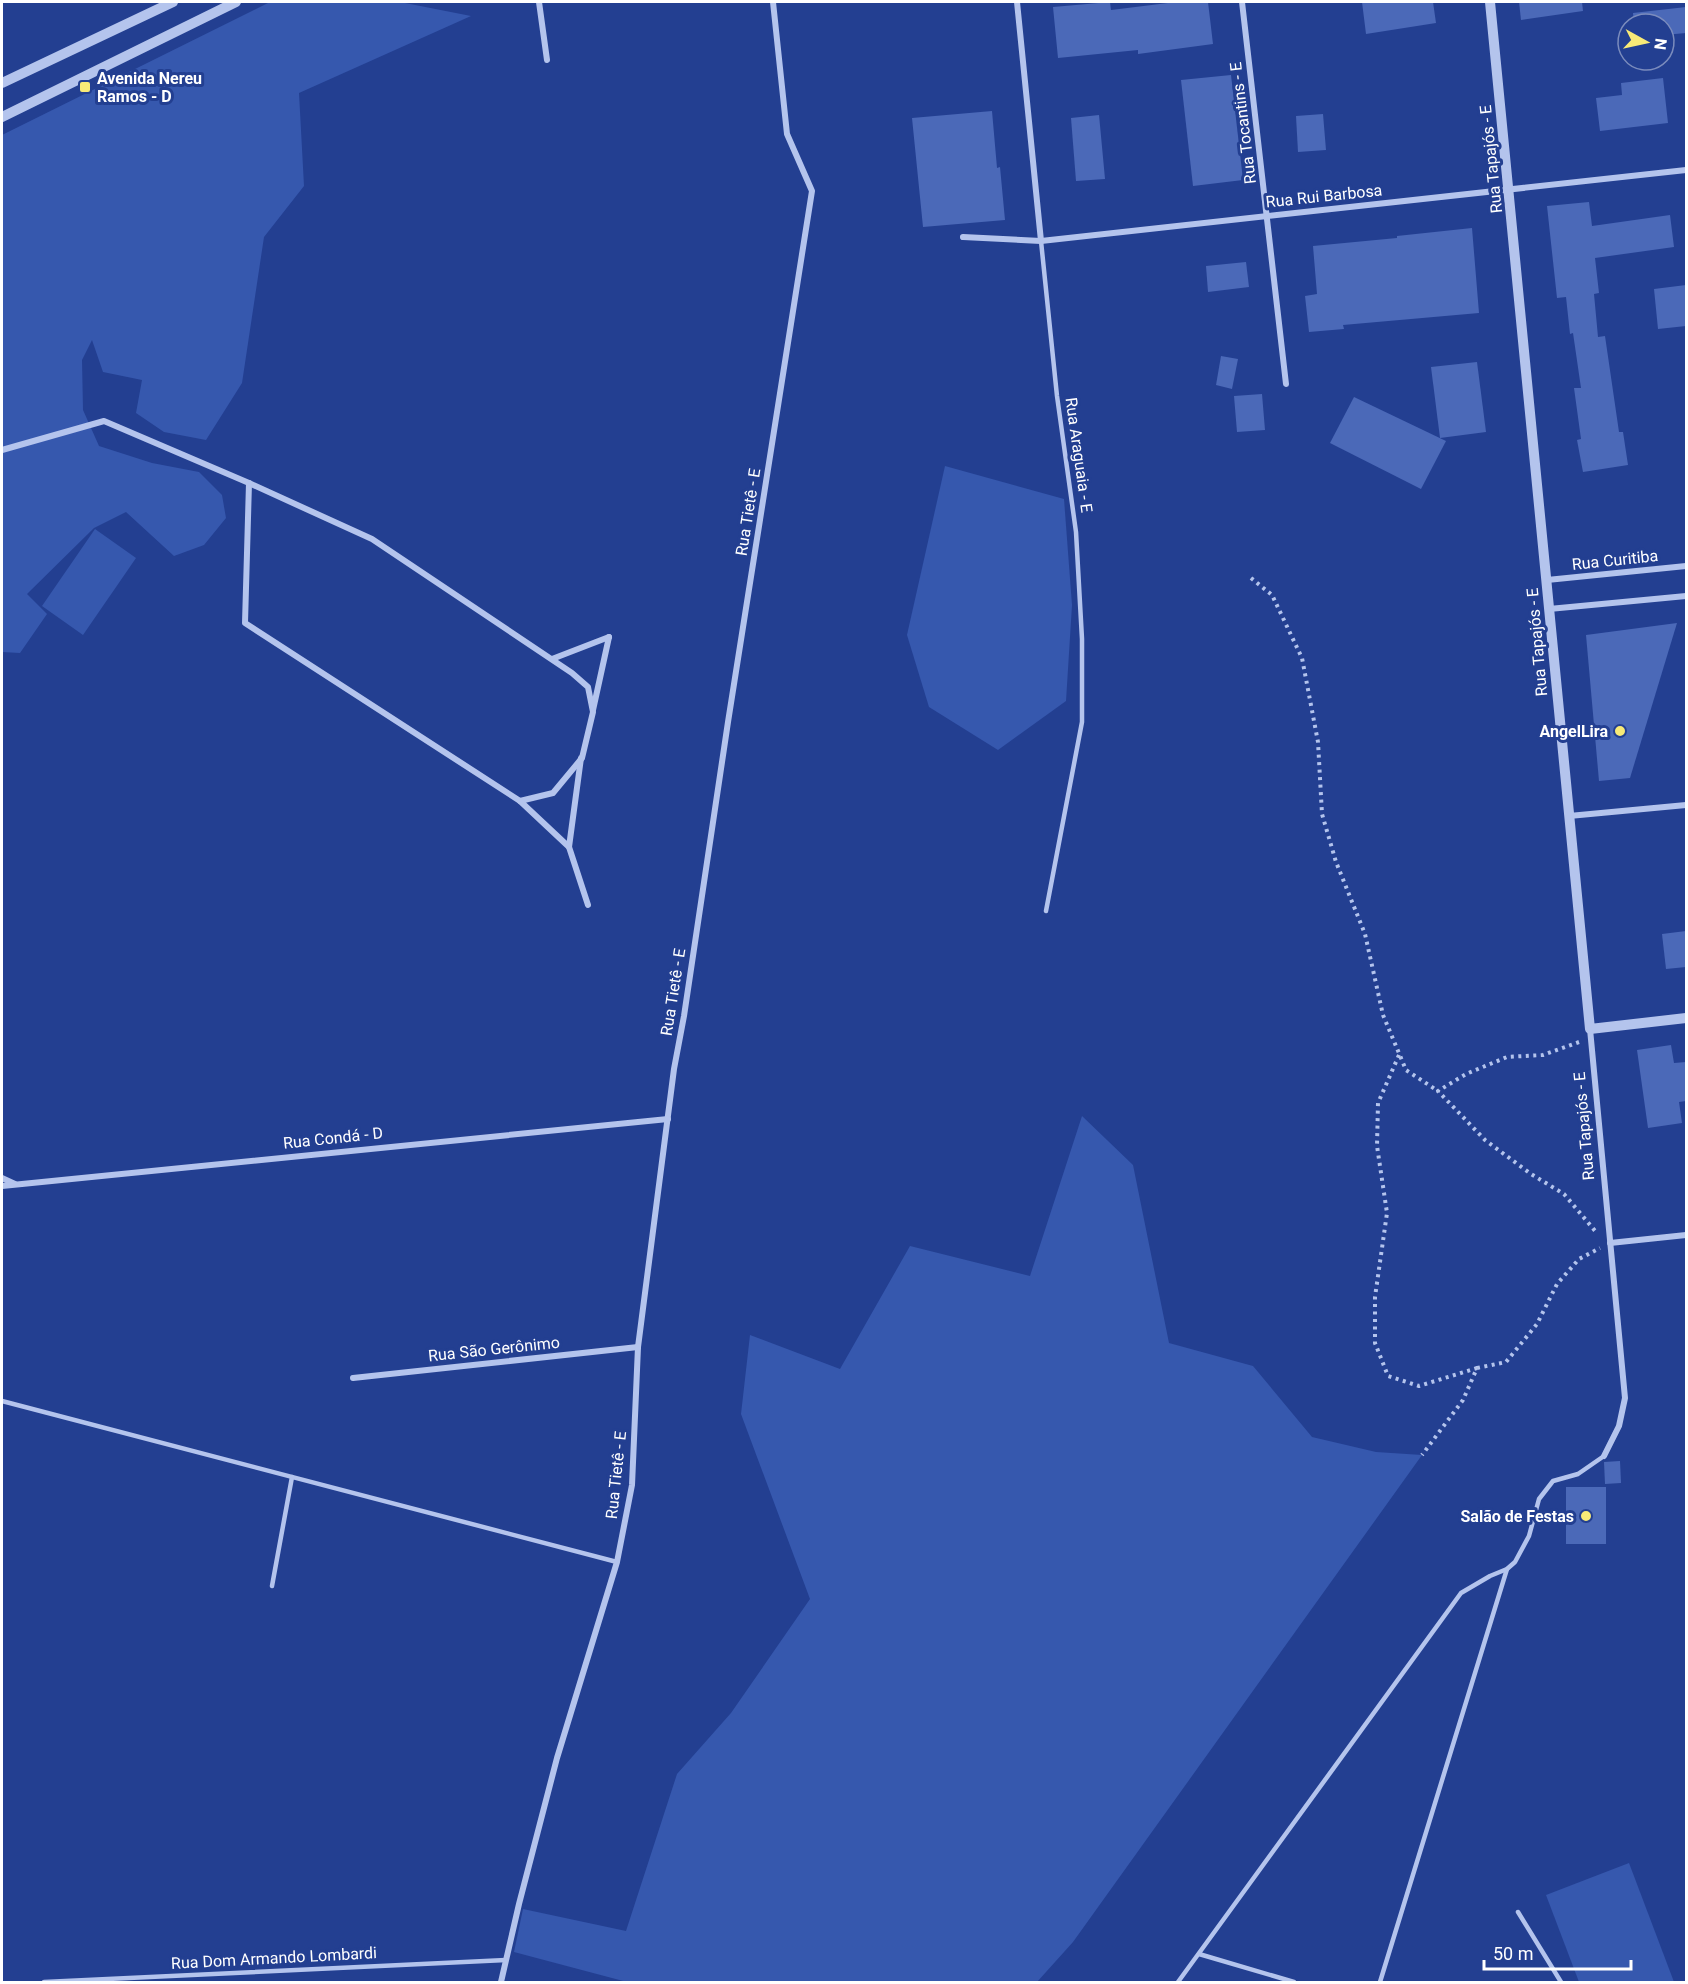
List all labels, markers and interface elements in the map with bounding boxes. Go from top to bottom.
north arrow [1616,12,1676,72]
text: N [1650,37,1671,51]
street label: Rua Tocantins - E [1226,61,1260,185]
place label: Avenida Nereu Ramos - D [97,69,202,106]
marker: Avenida Nereu Ramos - D [78,80,92,94]
street label: Rua Tapajós - E [1476,104,1506,214]
street label: Rua Rui Barbosa [1265,180,1383,212]
street label: Rua Araguaia - E [1062,396,1096,514]
street label: Rua Tietê - E [732,467,764,557]
street label: Rua Curitiba [1571,546,1659,574]
street label: Rua Tapajós - E [1523,587,1551,697]
place label: AngelLira [1539,722,1608,741]
marker: AngelLira [1613,724,1627,738]
street label: Rua Tietê - E [657,947,689,1037]
street label: Rua Tapajós - E [1570,1071,1598,1181]
street label: Rua Condá - D [282,1123,384,1153]
street label: Rua São Gerônimo [427,1333,561,1365]
street label: Rua Tietê - E [602,1430,630,1520]
place label: Salão de Festas [1460,1507,1574,1526]
marker: Salão de Festas [1579,1509,1593,1523]
scale bar [1484,1933,1631,1971]
street label: Rua Dom Armando Lombardi [171,1943,377,1973]
text: 50 m [1493,1943,1533,1964]

